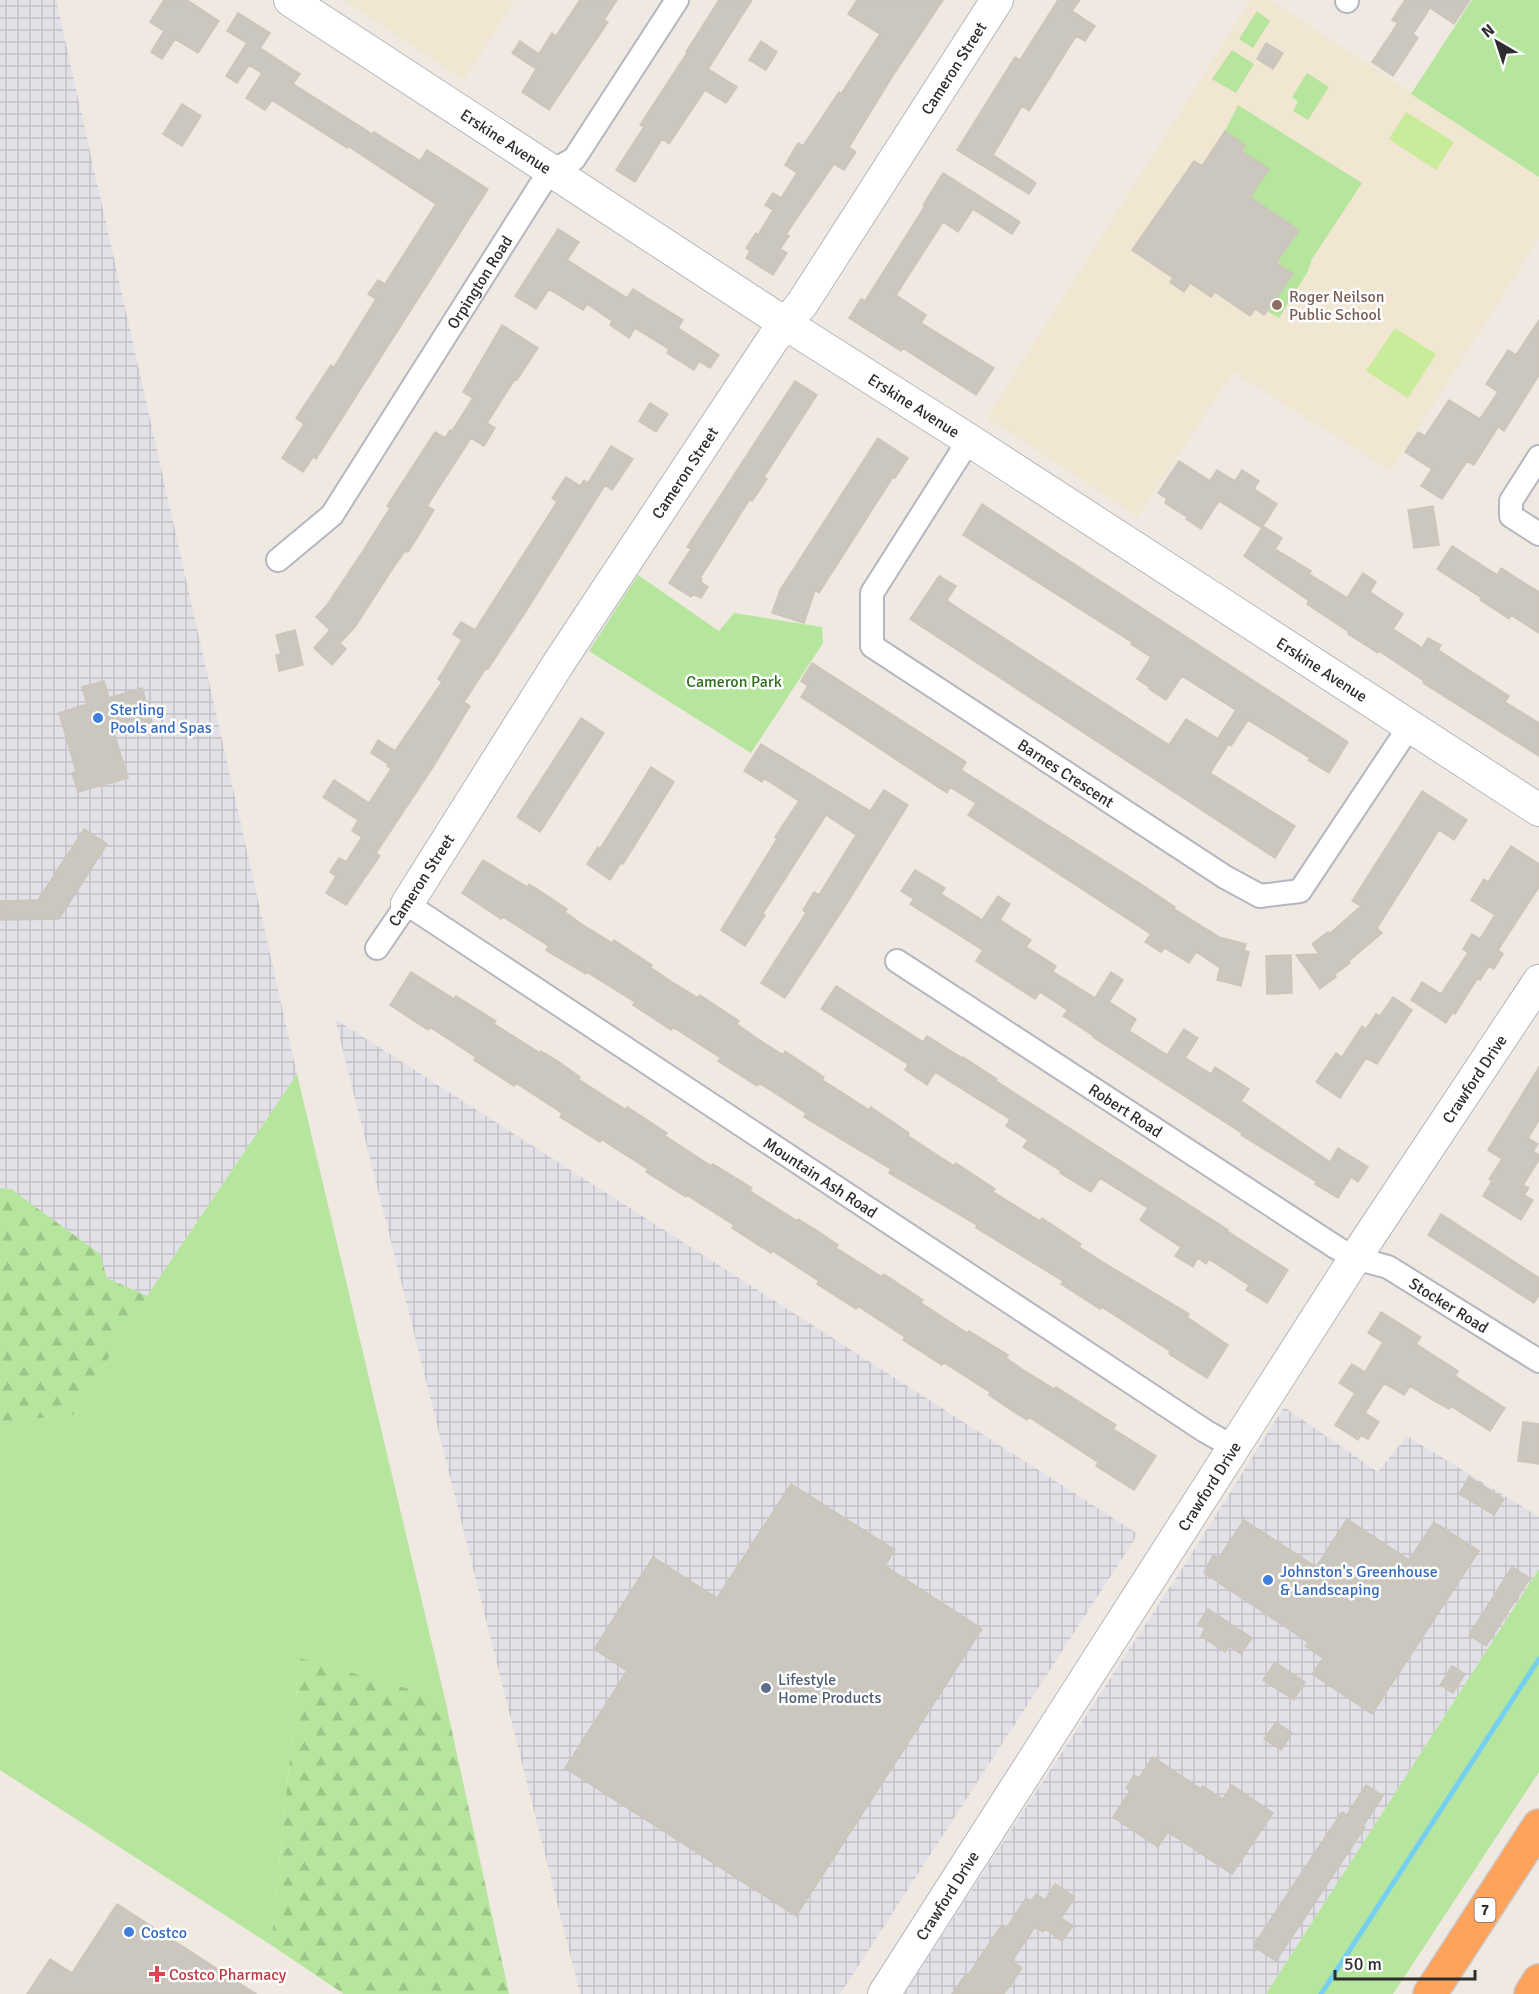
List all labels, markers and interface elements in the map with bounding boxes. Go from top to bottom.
north arrow [1467,12,1527,72]
street label: Cameron Street [917,18,992,119]
text: N [1478,20,1499,42]
street label: Erskine Avenue [456,105,555,179]
street label: Orpington Road [443,232,517,333]
place label: Roger Neilson Public School [1289,287,1385,325]
marker: Roger Neilson Public School [1270,298,1284,312]
street label: Erskine Avenue [864,370,963,442]
street label: Cameron Street [648,423,723,523]
street label: Erskine Avenue [1272,633,1371,707]
park label: Cameron Park [686,672,782,692]
place label: Sterling Pools and Spas [110,700,212,738]
marker: Sterling Pools and Spas [91,711,105,725]
street label: Barnes Crescent [1013,735,1118,813]
street label: Cameron Street [385,830,459,931]
street label: Crawford Drive [1438,1031,1512,1127]
street label: Robert Road [1085,1080,1166,1142]
street label: Mountain Ash Road [759,1133,881,1223]
street label: Stocker Road [1405,1274,1492,1338]
street label: Crawford Drive [1174,1438,1246,1535]
place label: Johnston's Greenhouse & Landscaping [1280,1562,1438,1600]
marker: Johnston's Greenhouse & Landscaping [1261,1573,1275,1587]
place label: Lifestyle Home Products [778,1670,881,1708]
marker: Lifestyle Home Products [759,1681,773,1695]
street label: Crawford Drive [912,1848,984,1944]
road number: 7 [1474,1898,1496,1922]
place label: Costco [141,1923,187,1943]
marker: Costco [122,1925,136,1939]
scale bar [1335,1943,1474,1981]
text: 50 m [1344,1953,1382,1975]
place label: Costco Pharmacy [169,1965,287,1985]
marker: Costco Pharmacy [150,1967,164,1981]

